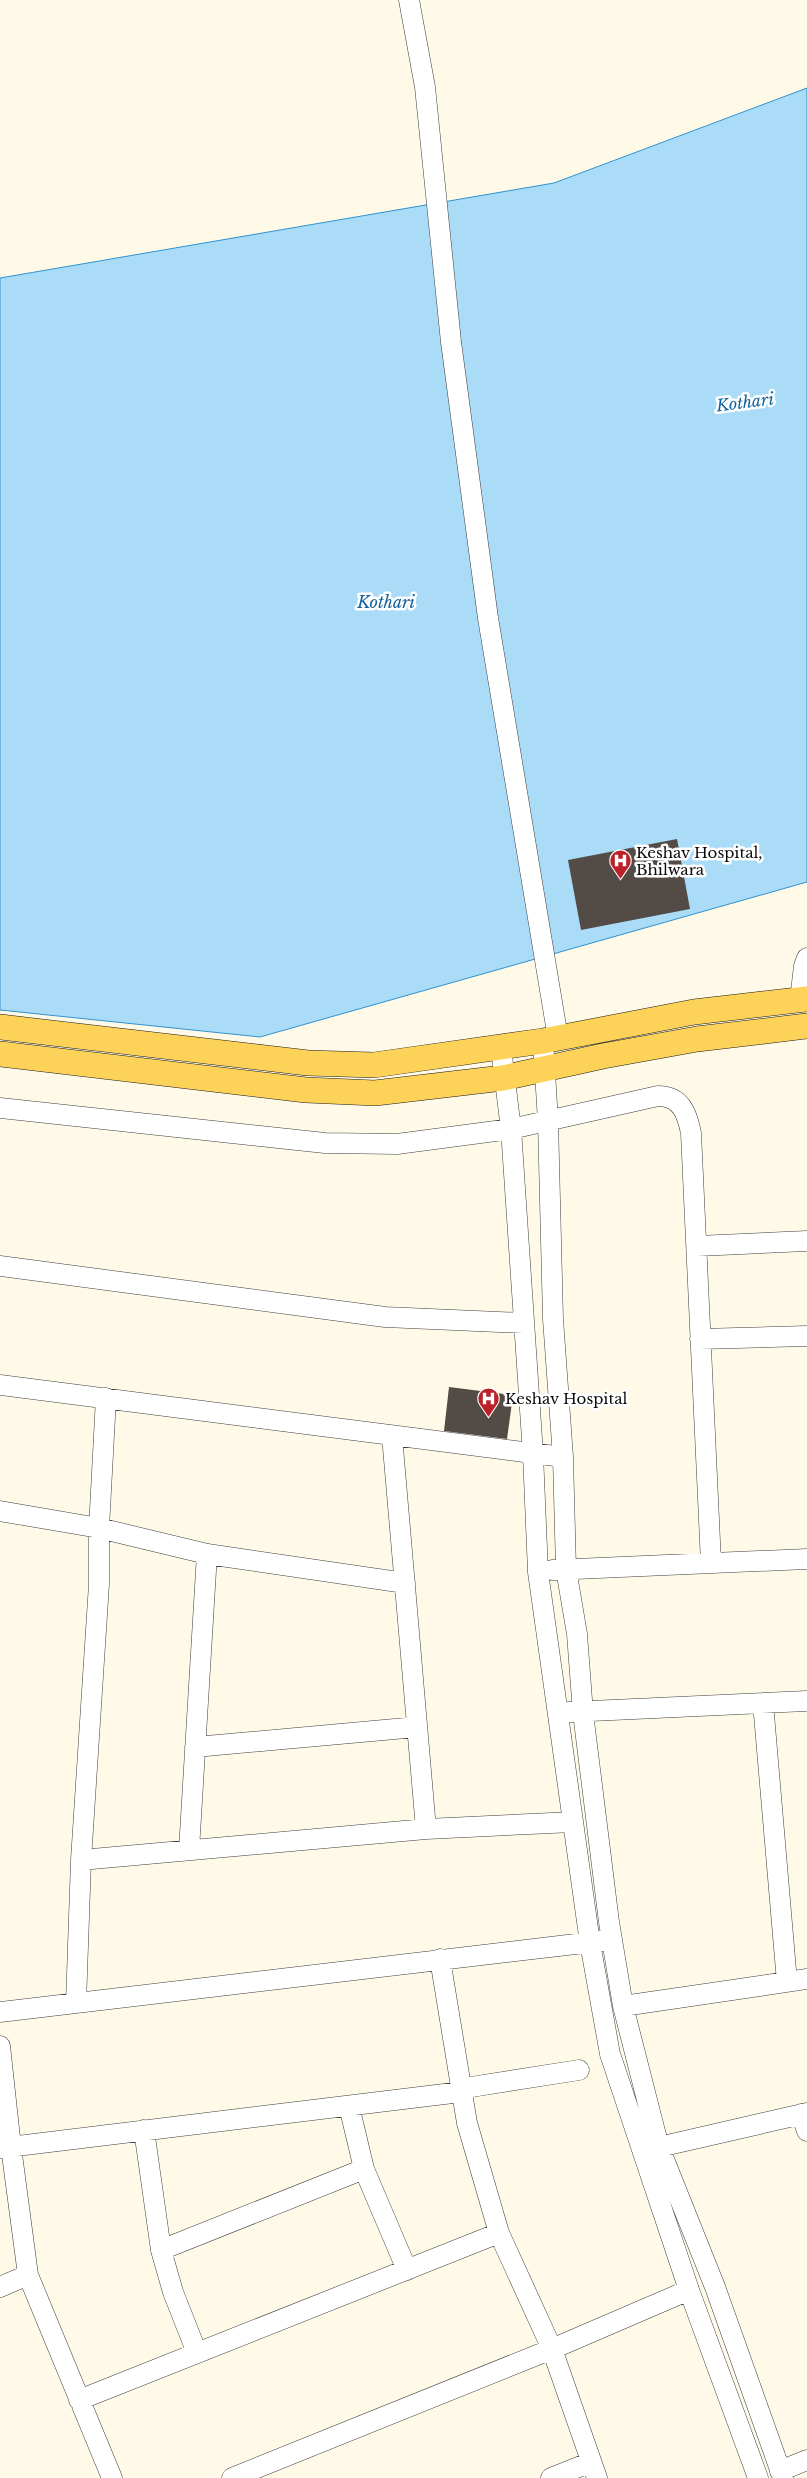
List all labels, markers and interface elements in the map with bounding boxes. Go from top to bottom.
water label: Kothari [714,388,775,416]
water label: Kothari [356,592,415,612]
place label: Keshav Hospital, Bhilwara [636,843,762,879]
hospital icon: Keshav Hospital, Bhilwara [608,849,632,880]
hospital icon: Keshav Hospital [477,1386,501,1417]
place label: Keshav Hospital [505,1389,627,1408]

